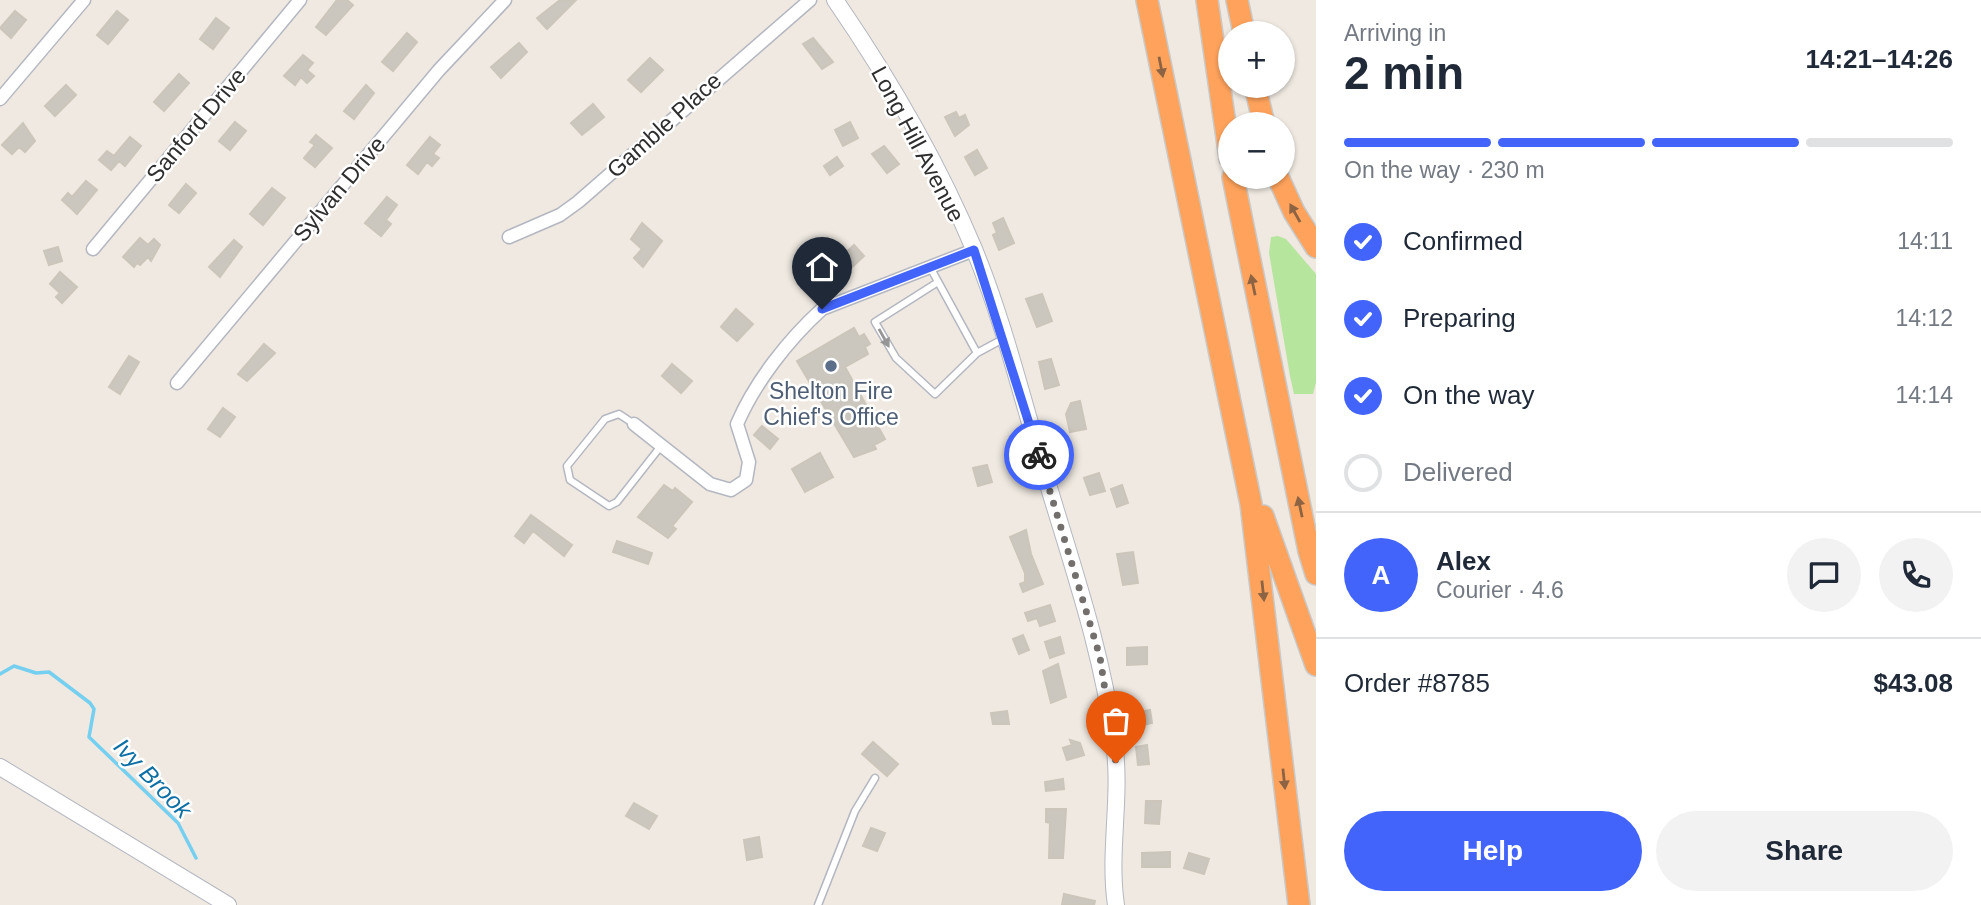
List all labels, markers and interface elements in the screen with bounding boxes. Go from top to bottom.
text: Arriving in [1344,20,1446,46]
map controls [1218,21,1295,189]
button: + [1218,21,1295,98]
text: 14:21–14:26 [1806,44,1953,74]
text: 2 min [1344,47,1464,99]
one-way arrow [1155,56,1166,78]
street label: Long Hill Avenue [866,62,970,226]
street label: Sanford Drive [141,63,251,187]
street label: Gamble Place [602,67,726,183]
button: − [1218,112,1295,189]
street label: Sylvan Drive [288,131,390,247]
text: On the way · 230 m [1344,157,1545,183]
one-way arrow [1289,203,1300,223]
icon: check [1344,223,1382,261]
text: Confirmed [1403,226,1523,256]
text: 14:11 [1897,228,1953,254]
pin [792,237,852,309]
icon: home [803,248,841,286]
one-way arrow [1248,274,1259,296]
icon: check [1344,300,1382,338]
text: Preparing [1403,303,1516,333]
text: 14:12 [1895,305,1953,331]
one-way arrow [878,328,890,348]
marker: Shelton Fire Chief's Office [823,358,839,374]
icon: check [1344,377,1382,415]
place label: Shelton Fire Chief's Office [763,378,899,430]
text: On the way [1403,380,1535,410]
text: 14:14 [1895,382,1953,408]
courier [1004,420,1074,490]
icon: bike [1020,436,1058,474]
text: Delivered [1403,457,1513,487]
one-way arrow [1294,496,1305,518]
button: chat [1787,538,1861,612]
button: phone [1879,538,1953,612]
text: Alex [1436,546,1491,576]
text: A [1372,560,1390,590]
text: Courier · 4.6 [1436,577,1564,603]
one-way arrow [1257,580,1268,602]
text: Order #8785 [1344,668,1490,698]
text: $43.08 [1873,668,1953,698]
pin [1086,691,1146,763]
icon: bag [1097,702,1135,740]
water label: Ivy Brook [109,733,199,825]
one-way arrow [1278,769,1289,791]
button: Help [1344,811,1642,891]
button: Share [1656,811,1953,891]

